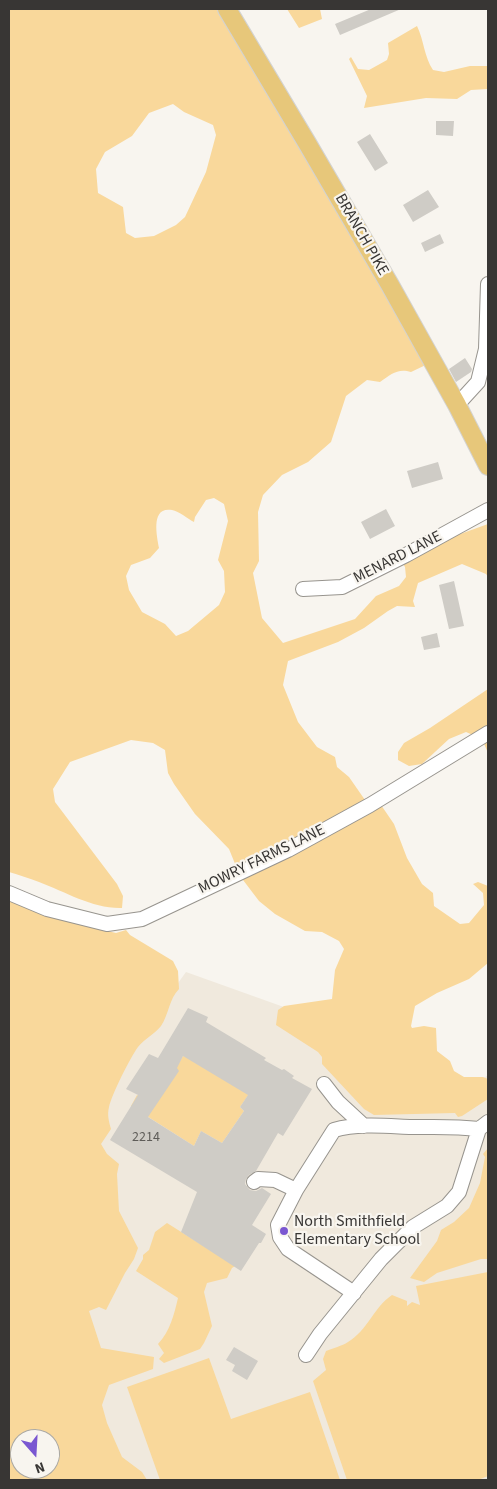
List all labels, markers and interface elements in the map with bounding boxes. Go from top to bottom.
street label: BRANCH PIKE [330,191,392,279]
street label: MENARD LANE [351,528,445,588]
street label: MOWRY FARMS LANE [196,821,328,899]
house number: 2214 [132,1130,160,1146]
place label: North Smithfield Elementary School [294,1212,420,1250]
marker: North Smithfield Elementary School [278,1225,290,1237]
north arrow [10,1429,60,1479]
text: N [32,1456,47,1478]

